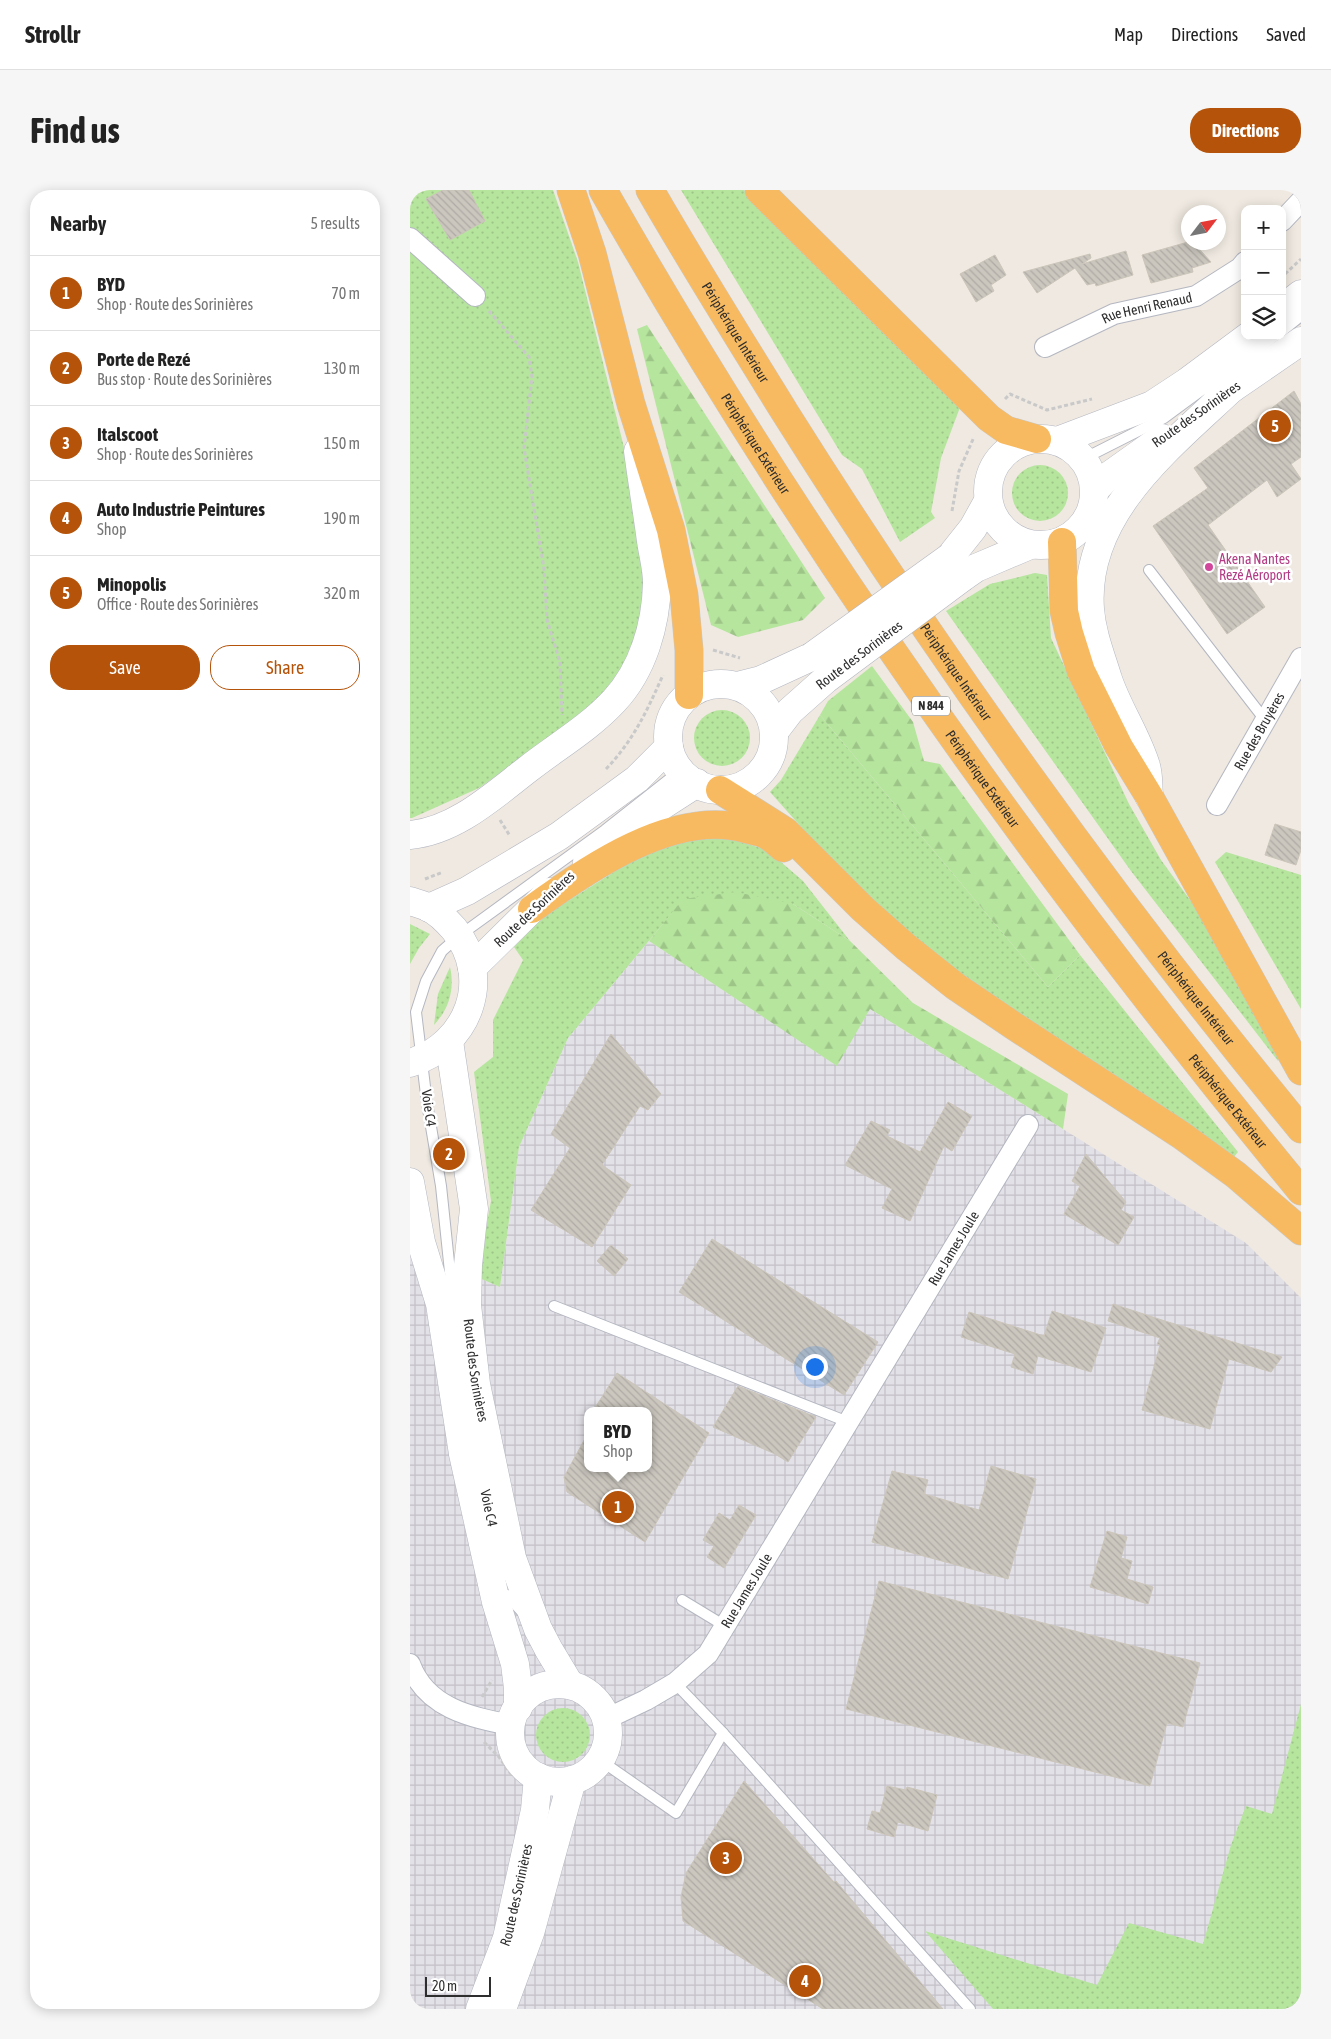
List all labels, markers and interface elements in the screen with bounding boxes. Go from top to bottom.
text: Strollr [25,21,80,48]
text: Map [1114,24,1143,45]
text: Directions [1171,24,1238,45]
text: Saved [1266,24,1306,45]
button: Directions [1190,108,1301,153]
text: Find us [30,110,120,150]
north arrow [1181,205,1226,250]
map controls [1241,205,1286,340]
button: + [1241,205,1286,250]
text: Nearby [50,211,106,235]
text: 5 results [310,214,360,232]
button: − [1241,250,1286,295]
text: BYD [97,273,125,295]
street label: Périphérique Intérieur [699,279,773,386]
text: 1 [62,284,70,302]
text: 70 m [331,284,360,302]
street label: Rue Henri Renaud [1099,289,1194,327]
text: Shop · Route des Sorinières [97,295,253,313]
button: layers [1241,295,1286,340]
text: Porte de Rezé [97,348,191,370]
text: 2 [62,359,70,377]
text: 130 m [324,359,360,377]
text: Bus stop · Route des Sorinières [97,370,272,388]
street label: Route des Sorinières [1149,378,1243,450]
street label: Périphérique Extérieur [718,390,794,498]
pin: 5 [1259,407,1291,445]
text: Italscoot [97,423,158,445]
text: 3 [62,434,70,452]
text: 150 m [324,434,360,452]
text: Shop · Route des Sorinières [97,445,253,463]
text: Auto Industrie Peintures [97,498,265,520]
text: 4 [62,509,70,527]
text: 190 m [324,509,360,527]
text: Shop [97,520,127,538]
place label: Akena Nantes Rezé Aéroport [1219,551,1291,583]
marker: Akena Nantes Rezé Aéroport [1203,561,1215,573]
text: Minopolis [97,573,166,595]
text: 5 [62,584,70,602]
text: 320 m [324,584,360,602]
text: Office · Route des Sorinières [97,595,259,613]
street label: Route des Sorinières [813,617,905,693]
street label: Périphérique Intérieur [917,620,996,724]
button: Save [50,645,200,690]
button: Share [210,645,360,690]
street label: Rue des Bruyères [1231,689,1288,773]
road number: N 844 [912,696,950,716]
street label: Périphérique Extérieur [942,727,1024,831]
street label: Route des Sorinières [491,868,578,950]
street label: Périphérique Intérieur [1154,948,1238,1049]
street label: Périphérique Extérieur [1186,1051,1271,1152]
street label: Voie C4 [418,1088,440,1128]
pin: 2 [433,1135,465,1173]
street label: Rue James Joule [925,1208,982,1288]
street label: Route des Sorinières [461,1318,492,1423]
your location [802,1354,828,1380]
popup [584,1407,652,1472]
text: BYD [603,1420,631,1442]
text: Shop [603,1442,633,1460]
street label: Voie C4 [477,1488,501,1528]
pin: 1 [602,1488,634,1526]
street label: Rue James Joule [718,1550,775,1631]
pin: 3 [710,1839,742,1877]
street label: Route des Sorinières [497,1842,535,1948]
pin: 4 [789,1962,821,2000]
scale bar [425,1974,491,1997]
text: 20 m [432,1978,457,1994]

